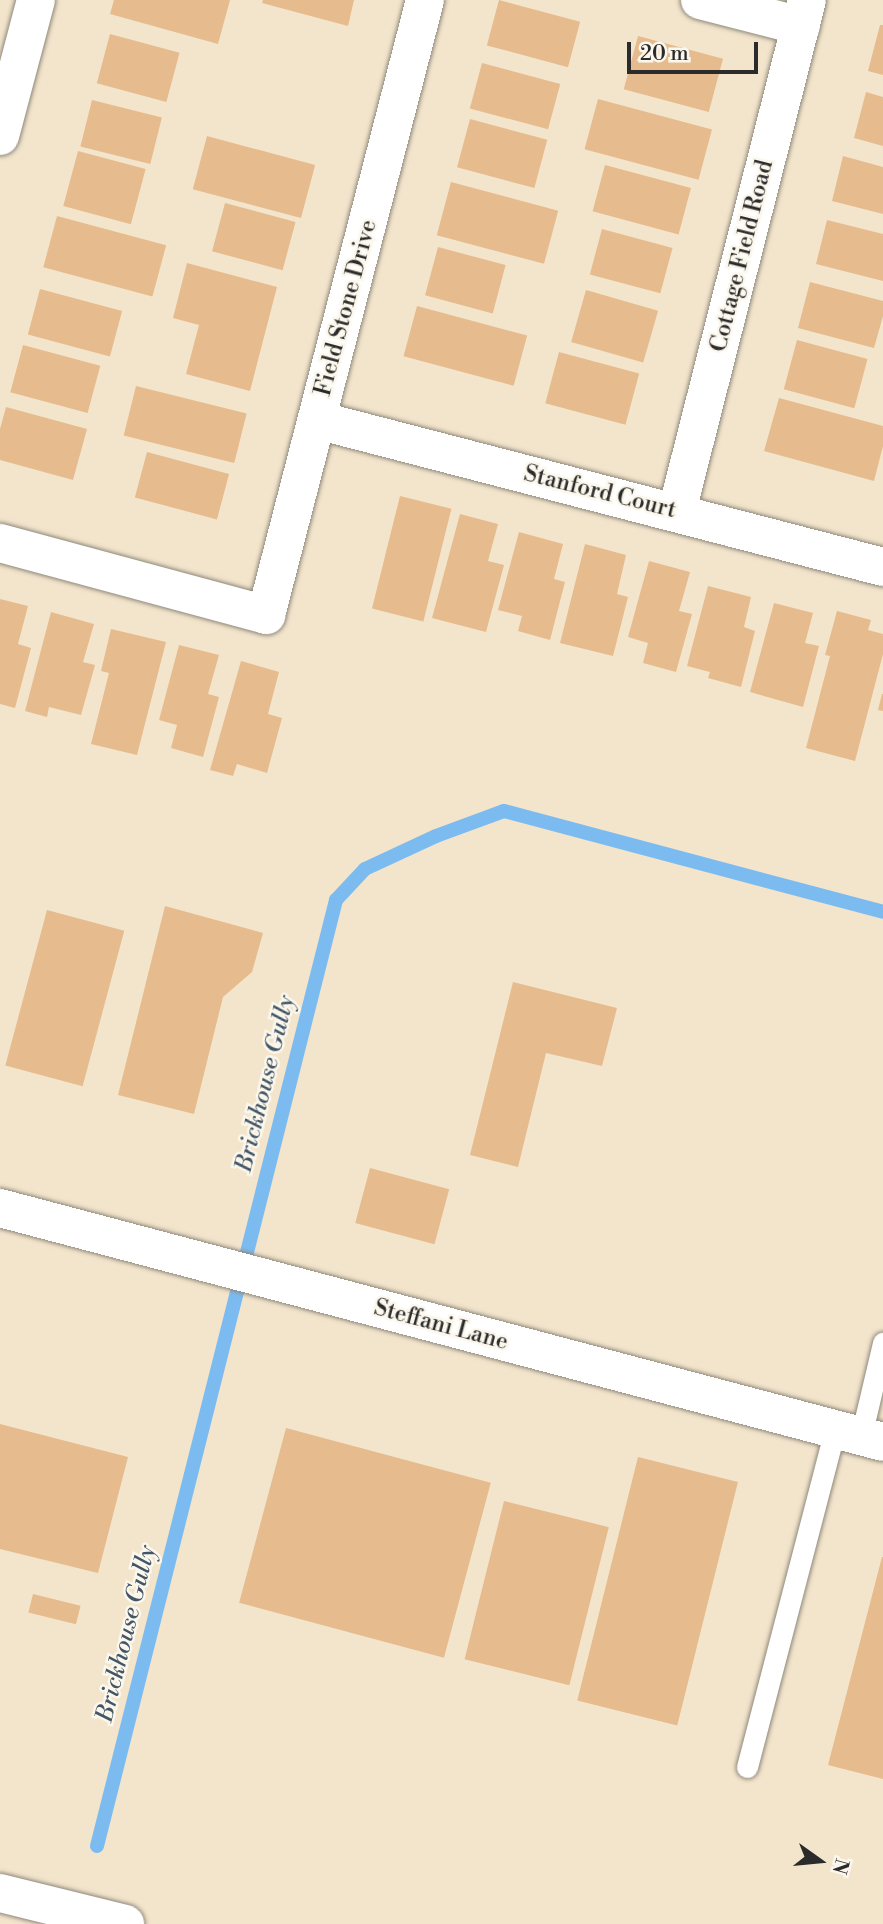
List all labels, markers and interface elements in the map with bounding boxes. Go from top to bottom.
scale bar [631,28,762,72]
text: 20 m [640,41,689,67]
street label: Cottage Field Road [705,157,779,355]
street label: Field Stone Drive [309,217,383,399]
street label: Stanford Court [521,460,679,524]
water label: Brickhouse Gully [230,993,302,1175]
street label: Steffani Lane [371,1294,511,1356]
water label: Brickhouse Gully [91,1543,163,1725]
north arrow [785,1826,855,1896]
text: N [827,1856,854,1877]

